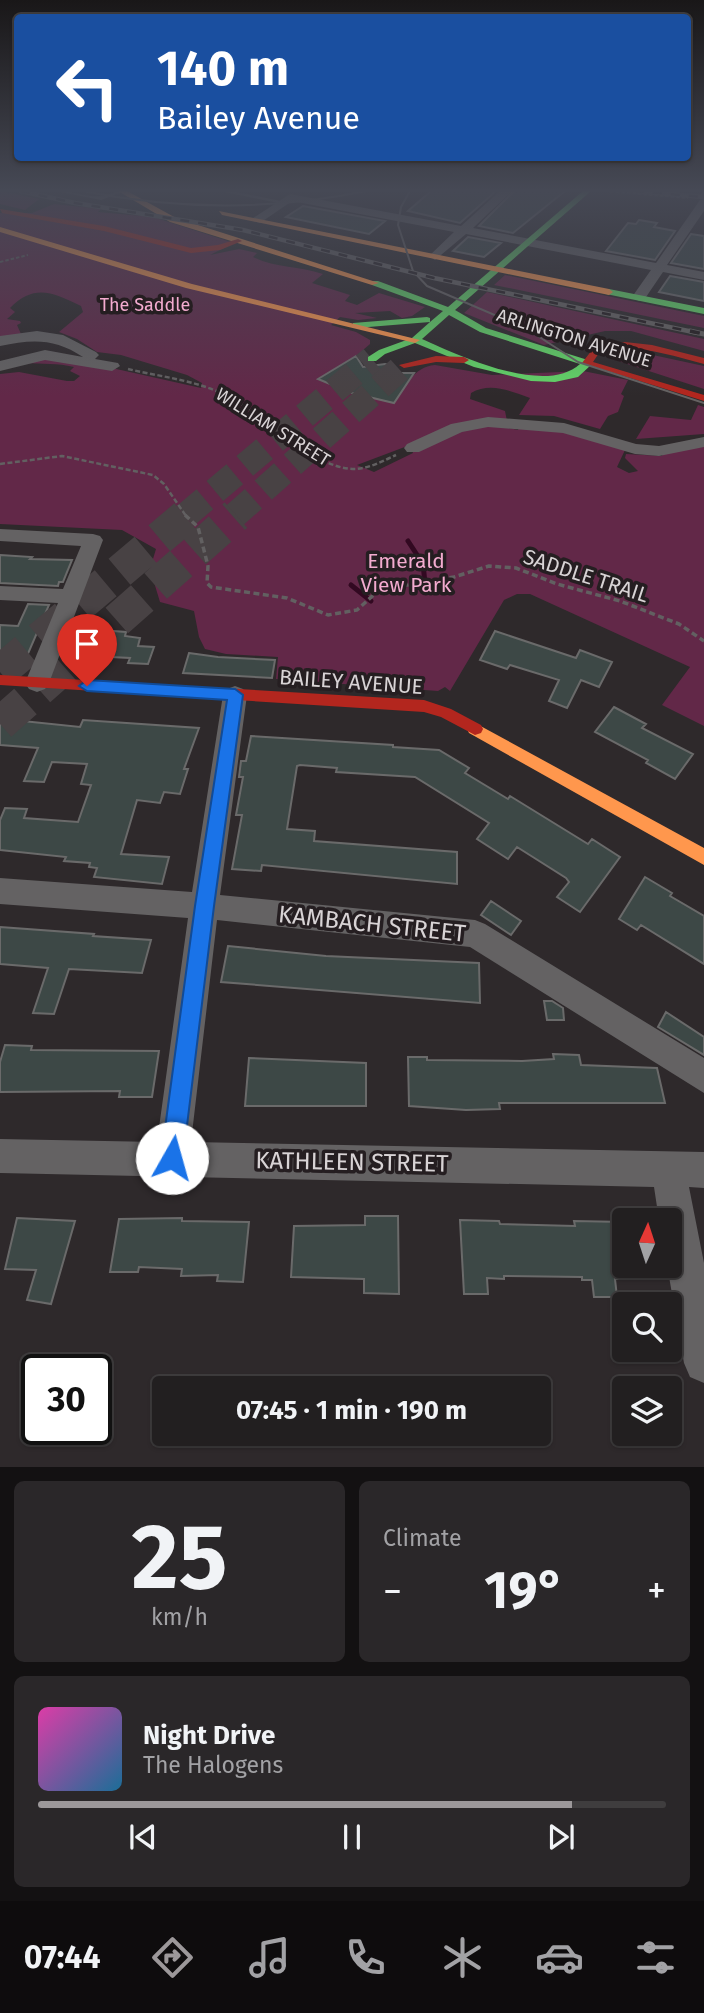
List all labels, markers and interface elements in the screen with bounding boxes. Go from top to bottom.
text: 140 m [157,39,289,98]
icon: left [42,42,133,133]
text: Bailey Avenue [157,99,360,137]
park label: The Saddle [100,294,190,316]
street label: ARLINGTON AVENUE [494,304,654,372]
street label: WILLIAM STREET [212,383,335,471]
street label: SADDLE TRAIL [520,544,652,609]
park label: Emerald View Park [361,548,452,598]
pin [57,614,117,686]
icon: arrive [68,625,106,663]
street label: BAILEY AVENUE [278,664,424,700]
street label: KAMBACH STREET [277,900,468,948]
position arrow [135,1121,209,1195]
street label: KATHLEEN STREET [255,1146,450,1178]
north arrow [612,1208,682,1278]
map controls [612,1208,682,1446]
button: search [612,1292,682,1362]
speed limit sign: 30 [21,1354,112,1445]
button: layers [612,1376,682,1446]
text: 07:45 · 1 min · 190 m [236,1395,467,1426]
text: 25 [132,1503,227,1612]
text: Climate [383,1524,462,1552]
text: 19° [484,1559,565,1622]
text: − [383,1568,402,1614]
text: + [647,1568,666,1614]
text: km/h [151,1603,208,1631]
text: Night Drive [143,1720,275,1751]
text: The Halogens [143,1751,283,1779]
icon: previous [124,1818,162,1856]
icon: pause [333,1818,371,1856]
icon: next [542,1818,580,1856]
icon: directions [148,1933,197,1982]
icon: music [245,1933,294,1982]
icon: phone [341,1933,390,1982]
icon: climate [438,1933,487,1982]
icon: car [535,1933,584,1982]
icon: filters [631,1933,680,1982]
text: 07:44 [24,1938,101,1976]

